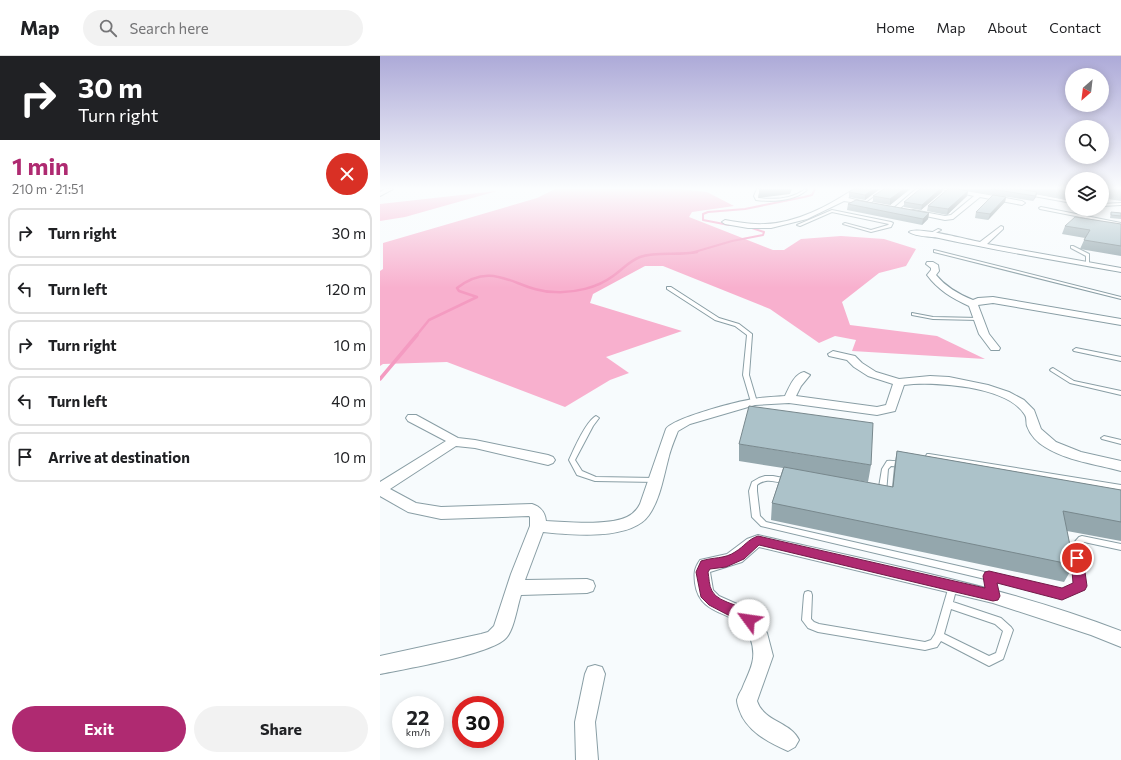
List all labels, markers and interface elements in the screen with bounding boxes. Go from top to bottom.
search box [83,10,363,46]
text: Map [20,16,59,39]
icon: search [97,17,119,39]
text: Search here [129,19,209,37]
text: Home [876,19,915,36]
text: Map [937,19,965,36]
text: About [987,19,1027,36]
text: Contact [1049,19,1101,36]
north arrow [1065,68,1109,112]
map controls [1065,68,1109,216]
text: 30 m [78,70,143,104]
icon: right [12,72,64,124]
text: Turn right [78,104,158,126]
button: search [1065,120,1109,164]
text: 1 min [12,151,69,180]
button: close [326,153,368,195]
button: layers [1065,172,1109,216]
text: 210 m · 21:51 [12,181,84,197]
icon: right [14,222,36,244]
text: Turn right [48,224,117,242]
text: 30 m [332,224,366,242]
icon: left [14,278,36,300]
text: Turn left [48,280,107,298]
text: 120 m [326,280,366,298]
icon: right [14,334,36,356]
text: Turn right [48,336,117,354]
text: 10 m [334,336,366,354]
icon: left [14,390,36,412]
text: Turn left [48,392,107,410]
text: 40 m [331,392,366,410]
icon: arrive [14,446,36,468]
text: Arrive at destination [48,448,190,466]
text: 10 m [334,448,366,466]
pin [1060,541,1094,575]
icon: arrive [1066,547,1088,569]
position arrow [728,599,770,641]
speed limit sign: 30 [452,696,504,748]
text: 22 [407,705,429,729]
button: Exit [12,706,186,752]
button: Share [194,706,368,752]
text: km/h [406,726,430,738]

